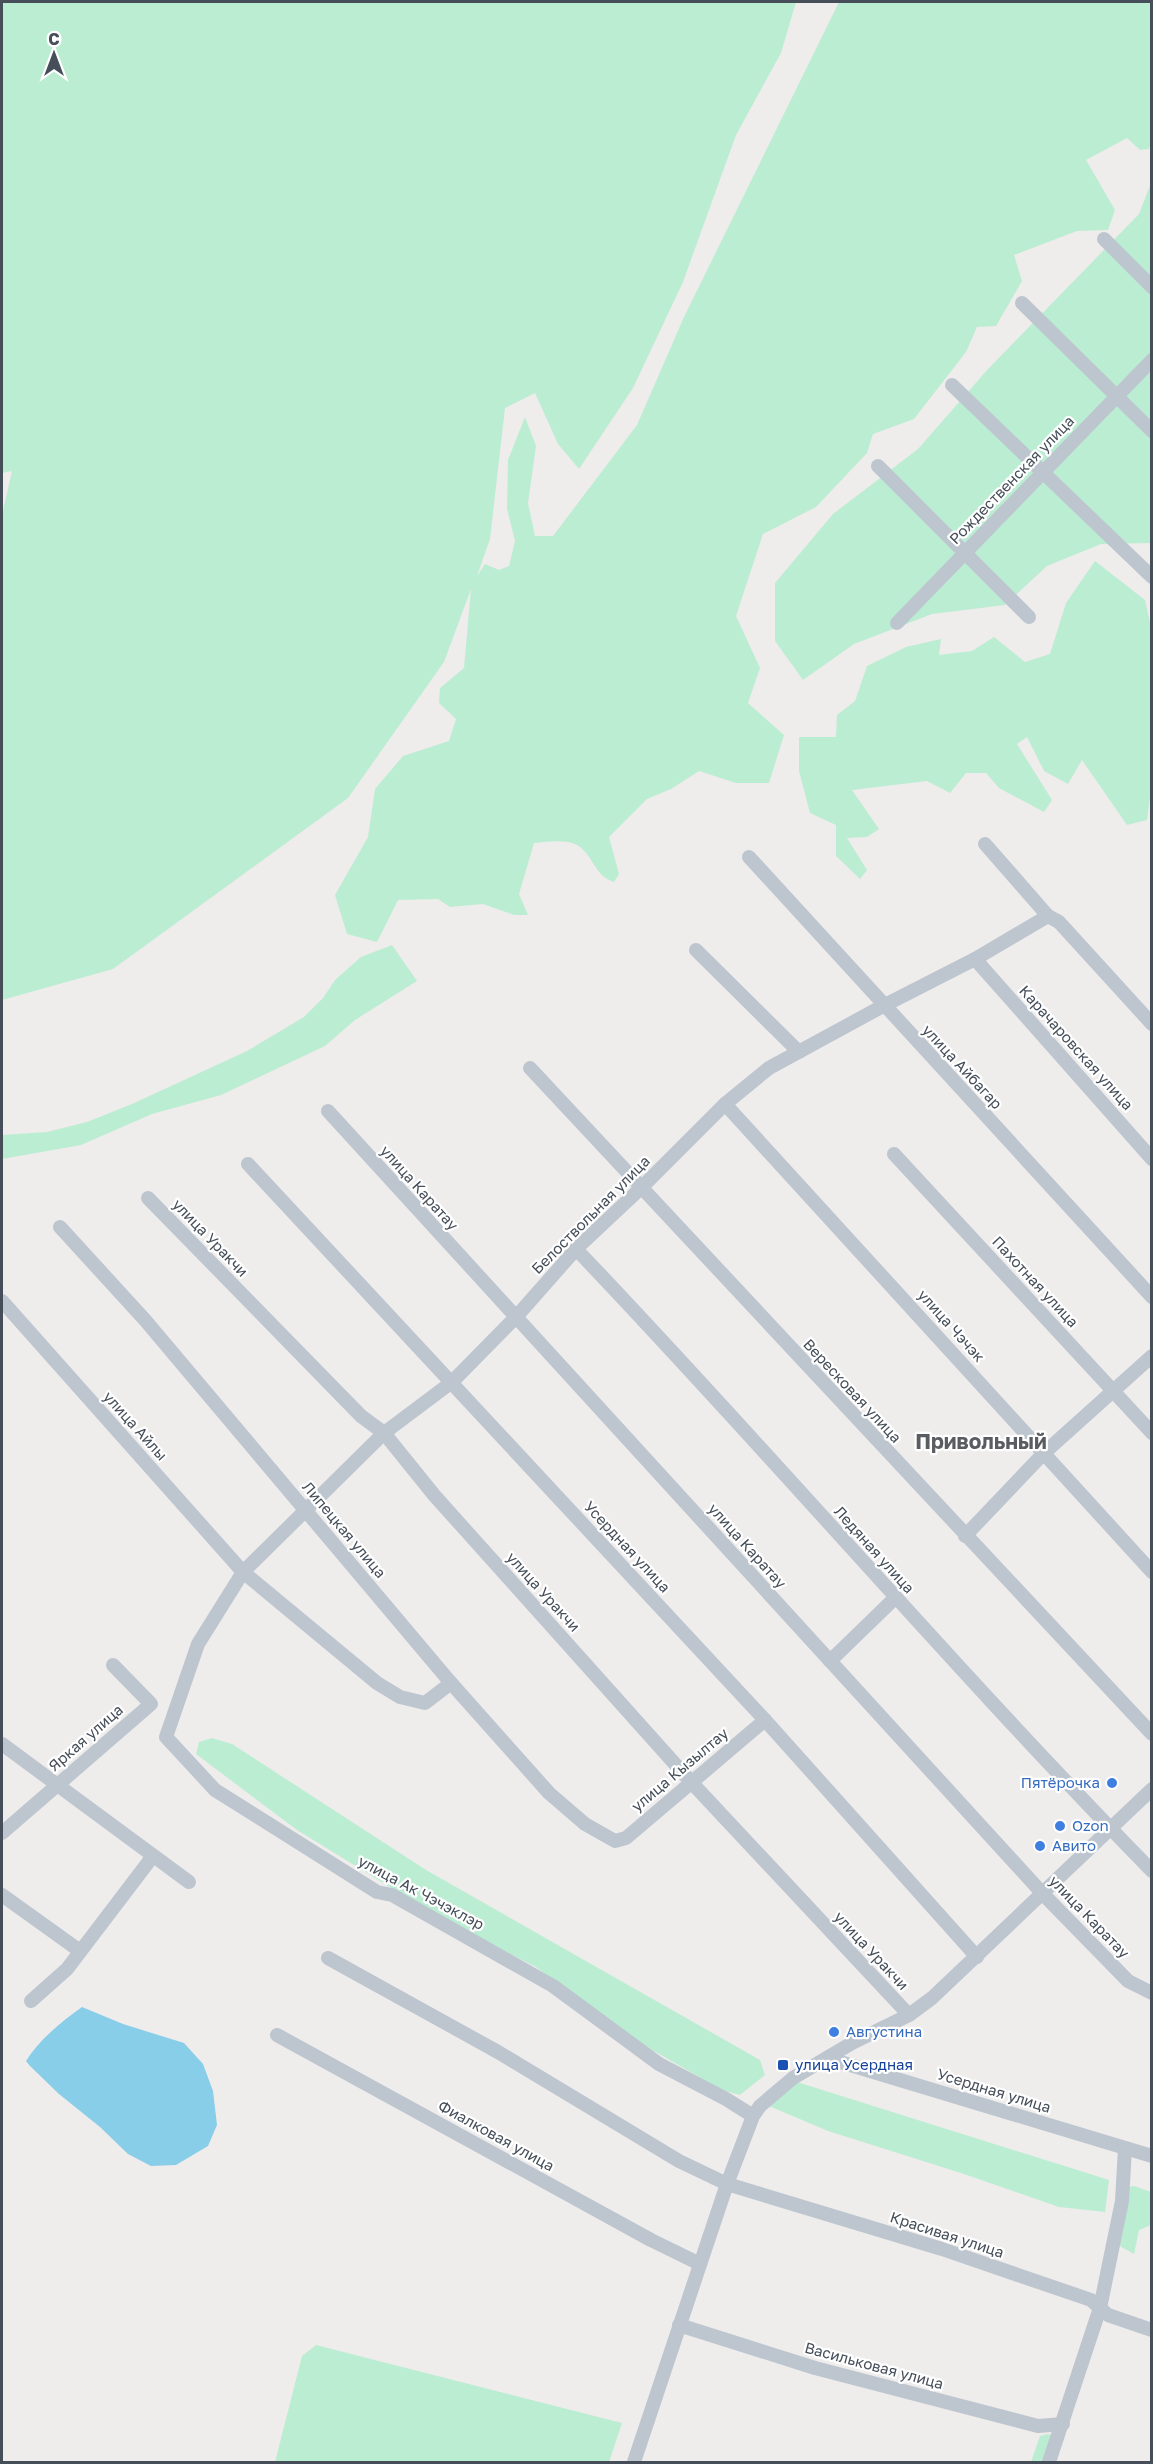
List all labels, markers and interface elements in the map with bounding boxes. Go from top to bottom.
north arrow [24,24,84,84]
text: С [48,29,60,49]
street label: Рождественская улица [945,411,1077,547]
street label: Карачаровская улица [1016,981,1137,1113]
street label: улица Айбагар [919,1020,1006,1112]
street label: улица Каратау [377,1141,463,1234]
street label: Белоствольная улица [527,1151,653,1277]
street label: улица Уракчи [169,1195,252,1280]
street label: Пахотная улица [989,1232,1082,1331]
street label: улица Чэчэк [915,1285,989,1365]
street label: Вересковая улица [800,1335,905,1446]
street label: улица Айлы [100,1387,171,1464]
district label: Привольный [915,1428,1047,1454]
street label: Липецкая улица [299,1478,390,1581]
street label: Усердная улица [581,1497,675,1596]
street label: улица Каратау [705,1499,791,1592]
street label: Ледяная улица [831,1502,919,1597]
street label: улица Уракчи [503,1548,584,1635]
street label: Яркая улица [44,1700,126,1774]
street label: улица Кызылтау [627,1723,732,1815]
place label: Пятёрочка [1021,1773,1100,1791]
marker: Пятёрочка [1105,1776,1119,1790]
place label: Ozon [1072,1816,1109,1834]
marker: Ozon [1053,1819,1067,1833]
place label: Авито [1052,1836,1096,1854]
marker: Авито [1033,1839,1047,1853]
street label: улица Ак Чэчэклэр [355,1851,487,1933]
street label: улица Каратау [1046,1871,1134,1962]
street label: улица Уракчи [831,1907,913,1993]
place label: Августина [846,2022,922,2040]
marker: Августина [827,2025,841,2039]
place label: улица Усердная [795,2055,913,2073]
marker: улица Усердная [776,2058,790,2072]
street label: Усердная улица [935,2064,1053,2116]
street label: Фиалковая улица [435,2096,558,2174]
street label: Красивая улица [888,2207,1007,2261]
street label: Васильковая улица [803,2338,946,2392]

